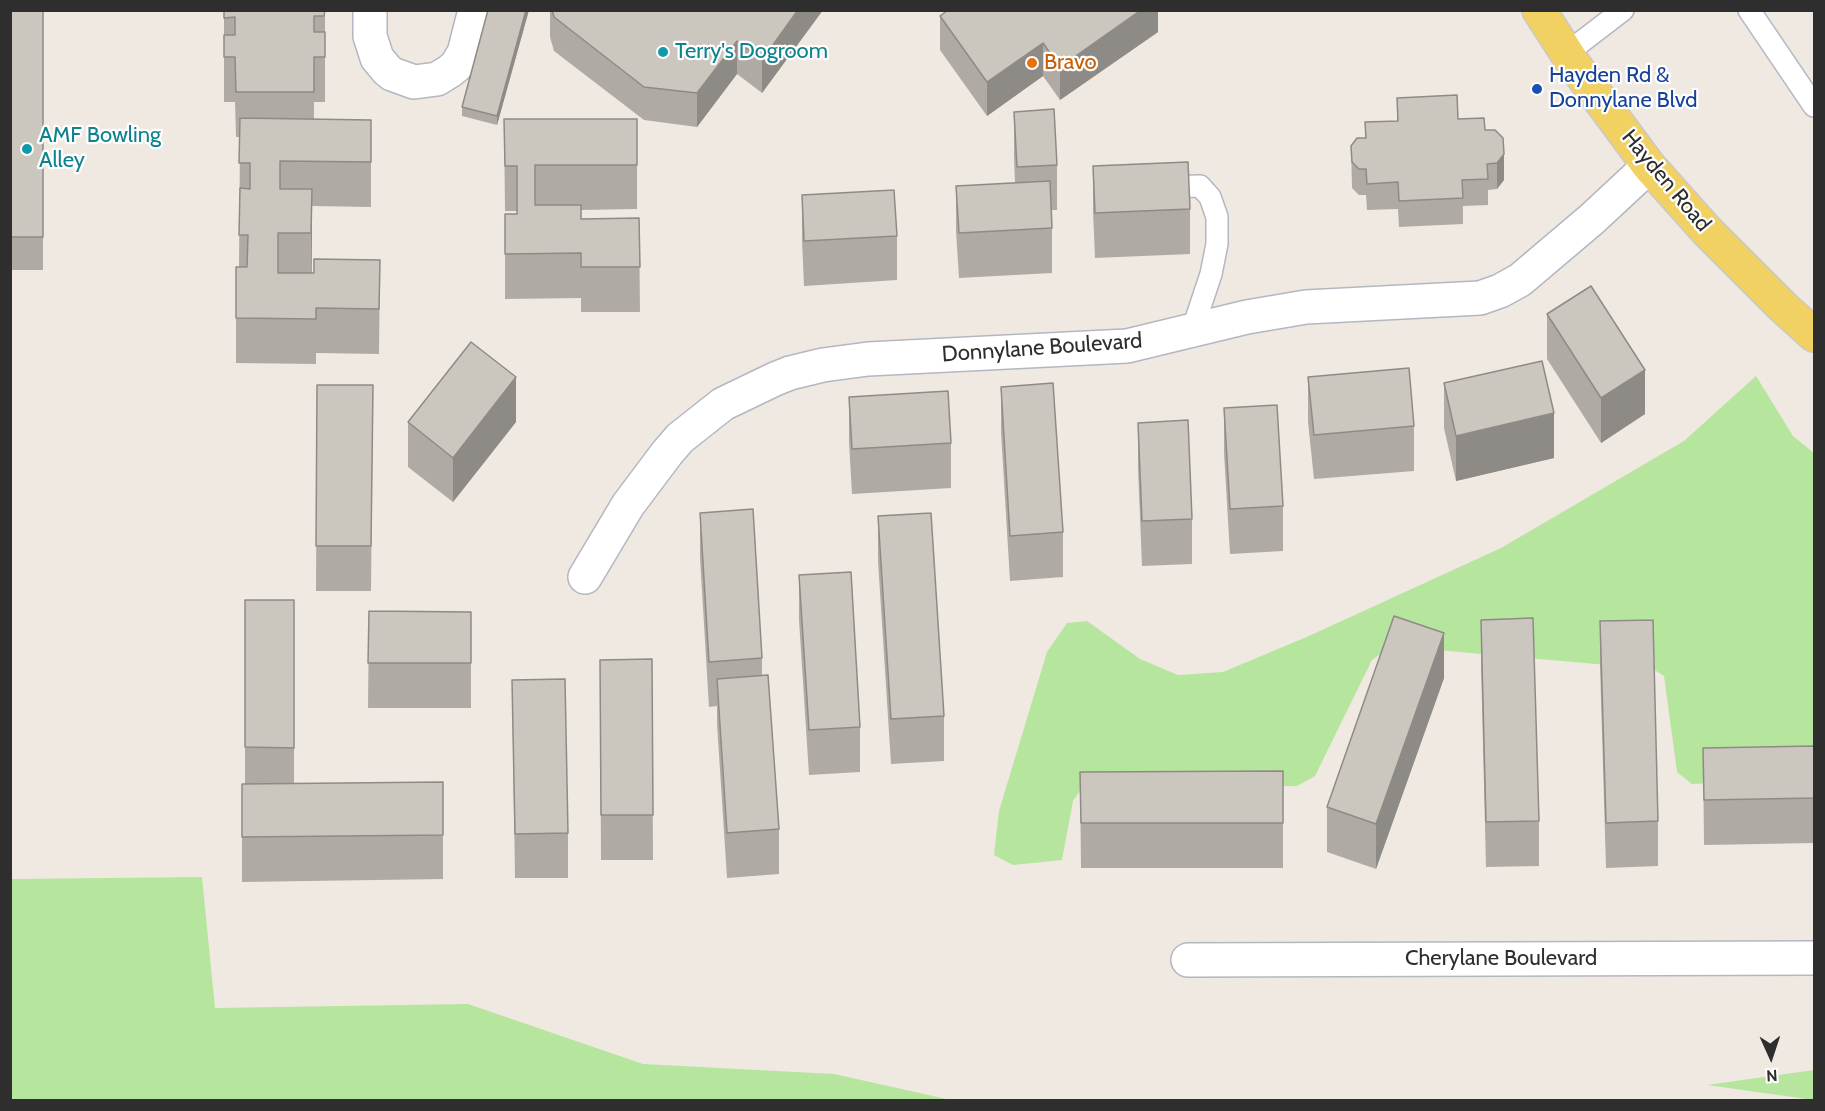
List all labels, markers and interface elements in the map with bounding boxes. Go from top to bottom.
place label: Terry's Dogroom [675,39,828,65]
marker: Terry's Dogroom [656,45,670,59]
place label: Bravo [1044,50,1097,76]
marker: Bravo [1025,56,1039,70]
place label: Hayden Rd & Donnylane Blvd [1549,63,1697,114]
marker: Hayden Rd & Donnylane Blvd [1530,82,1544,96]
place label: AMF Bowling Alley [39,123,161,174]
street label: Hayden Road [1616,125,1716,237]
marker: AMF Bowling Alley [20,142,34,156]
street label: Donnylane Boulevard [941,328,1143,368]
street label: Cherylane Boulevard [1405,946,1597,972]
north arrow [1741,1027,1801,1087]
text: N [1766,1066,1778,1085]

